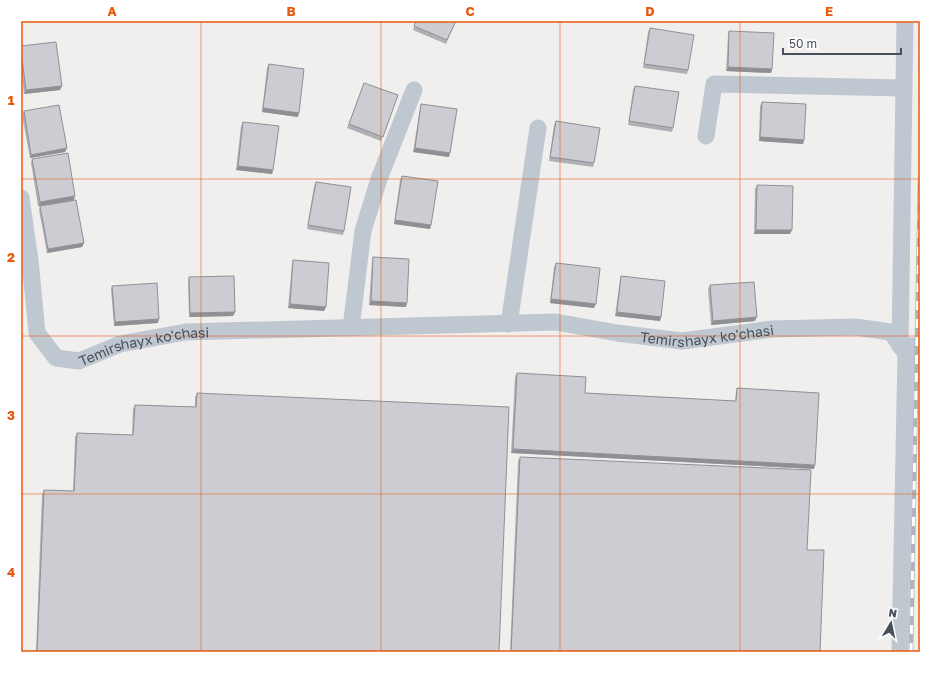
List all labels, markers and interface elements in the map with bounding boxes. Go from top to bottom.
text: A [107,3,117,19]
text: B [286,3,296,19]
text: C [465,3,475,19]
text: D [645,3,655,19]
text: E [825,3,833,19]
scale bar [783,30,901,56]
text: 50 m [789,36,817,51]
text: 1 [8,92,15,108]
text: 2 [7,249,15,265]
street label: Temirshayx ko'chasi [639,320,775,350]
street label: Temirshayx ko'chasi [76,323,209,369]
text: 3 [7,407,15,423]
text: 4 [7,564,15,580]
north arrow [871,603,911,643]
text: N [888,606,898,620]

